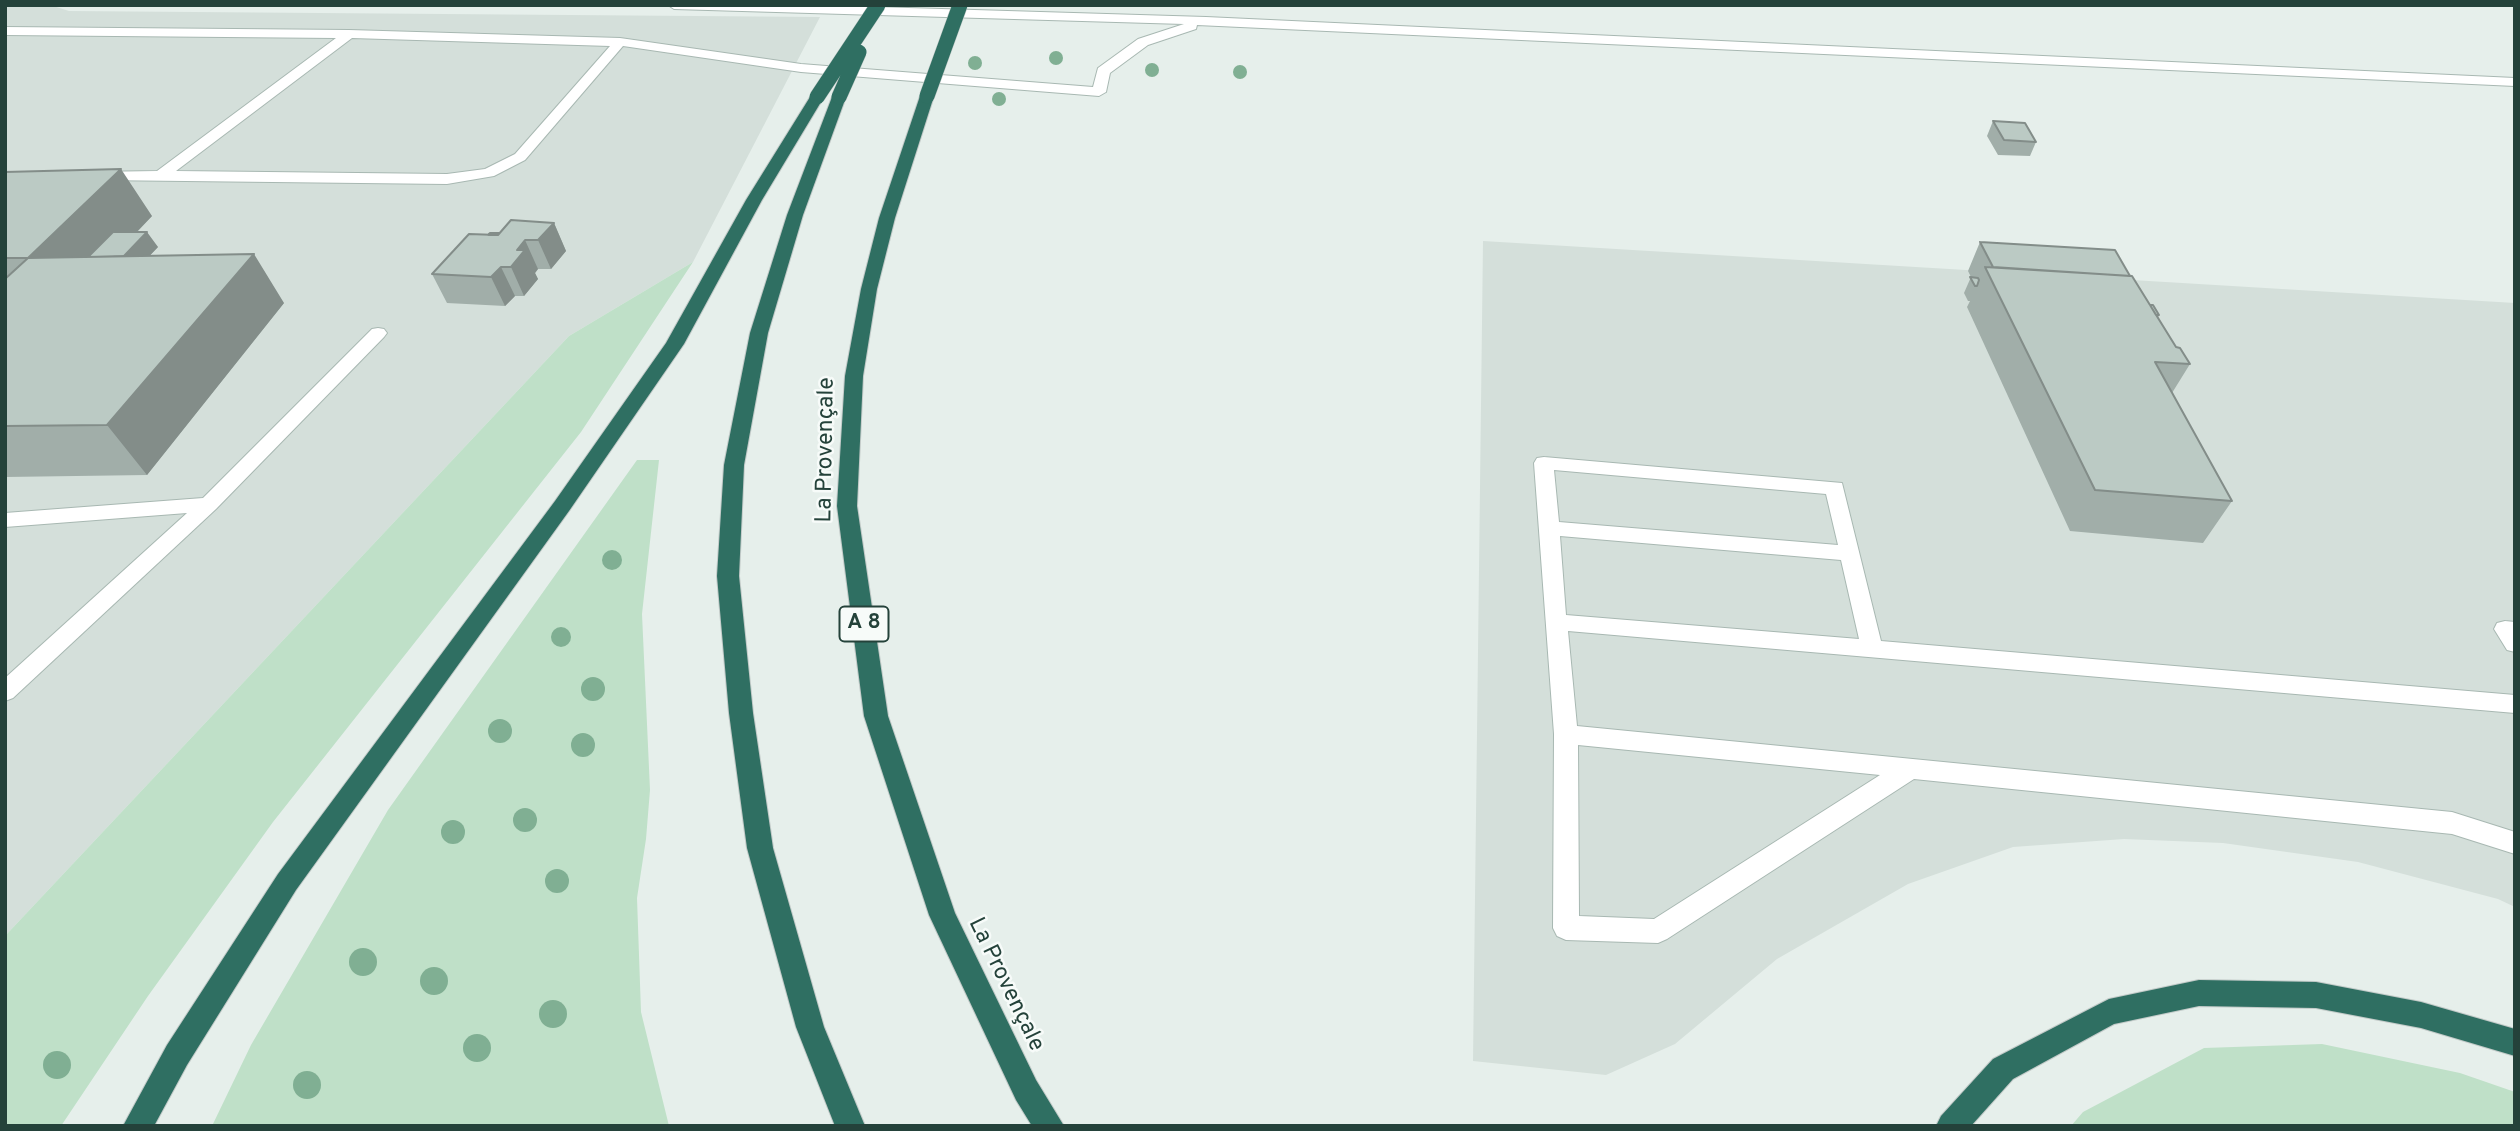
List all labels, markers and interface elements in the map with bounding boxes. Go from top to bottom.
street label: La Provençale [812,377,842,523]
road number: A 8 [840,606,888,642]
street label: La Provençale [961,914,1049,1056]

